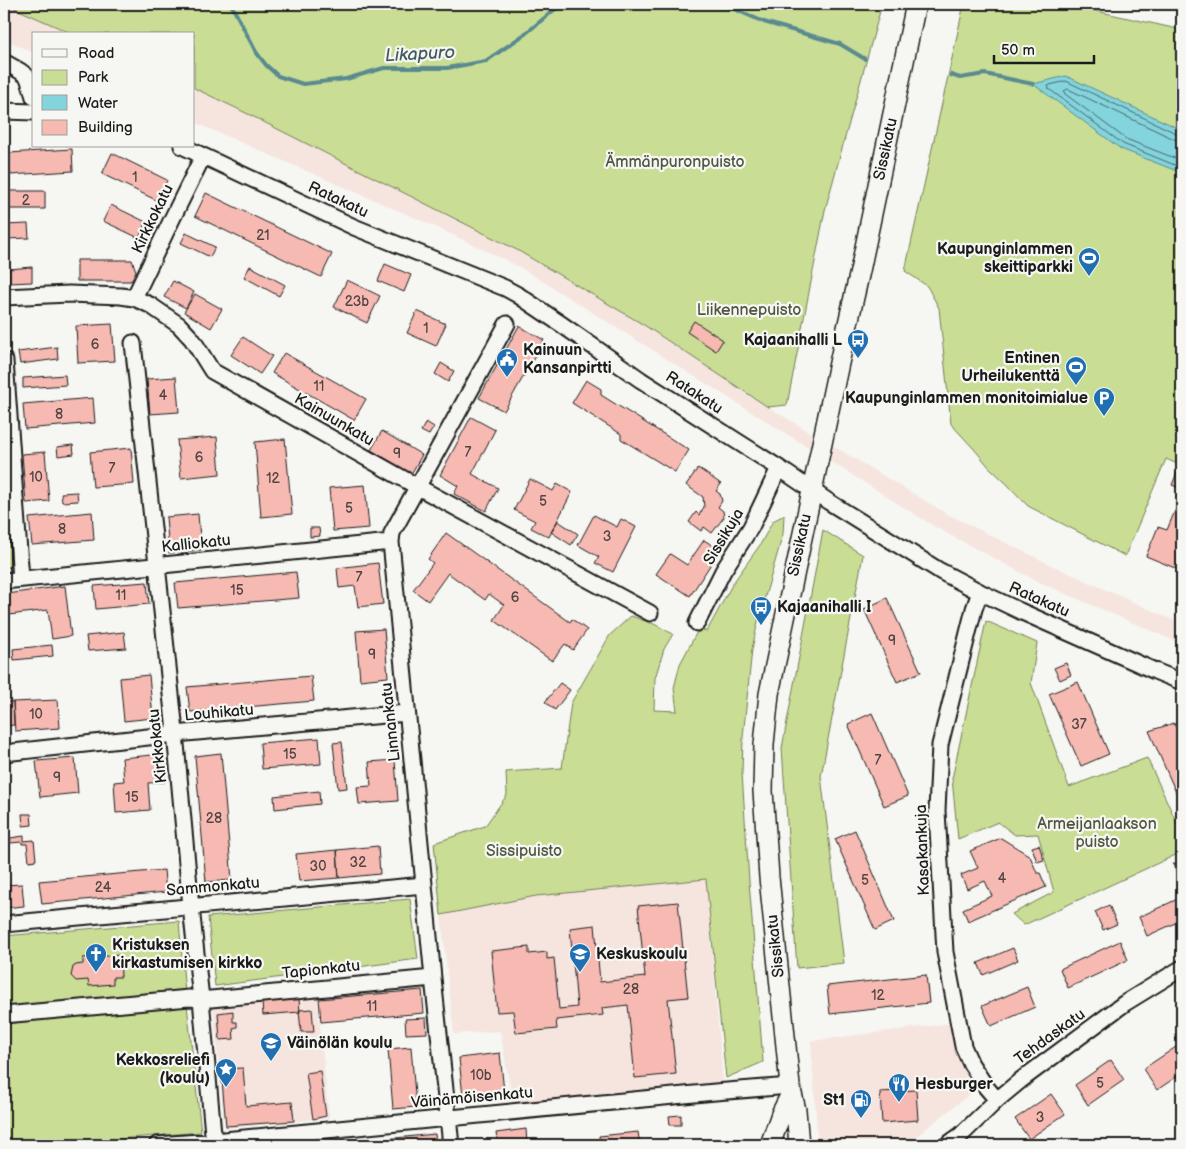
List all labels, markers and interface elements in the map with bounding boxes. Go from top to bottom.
legend [32,32,195,148]
scale bar [994,32,1094,64]
text: 50 m [1001,41,1035,60]
water label: Likapuro [384,42,456,66]
text: Road [78,44,114,63]
text: Park [78,68,109,87]
text: Water [78,94,118,113]
street label: Sissikatu [870,116,902,182]
text: Building [78,118,133,137]
park label: Ämmänpuronpuisto [605,151,745,172]
house number: 1 [132,169,138,186]
street label: Ratakatu [305,178,371,222]
street label: Kirkkokatu [128,181,178,257]
house number: 2 [22,192,31,209]
house number: 21 [256,227,270,244]
place label: Kaupunginlammen skeittiparkki [937,240,1073,277]
sports icon: Kaupunginlammen skeittiparkki [1077,246,1101,277]
house number: 23b [345,293,369,310]
park label: Liikennepuisto [697,301,801,320]
house number: 1 [423,320,429,337]
bus stop icon: Kajaanihalli L [846,328,870,359]
place label: Kajaanihalli L [744,331,843,350]
house number: 6 [91,336,100,353]
place label: Kainuun Kansanpirtti [523,341,612,378]
public building icon: Kainuun Kansanpirtti [495,347,519,378]
place label: Entinen Urheilukenttä [962,349,1060,386]
sports icon: Entinen Urheilukenttä [1064,355,1088,386]
street label: Ratakatu [662,368,726,418]
house number: 11 [314,378,324,395]
parking icon: Kaupunginlammen monitoimialue [1092,386,1116,417]
house number: 4 [159,387,168,404]
street label: Kainuunkatu [291,389,377,451]
place label: Kaupunginlammen monitoimialue [845,389,1088,408]
house number: 8 [55,406,63,423]
house number: 7 [465,444,472,461]
house number: 9 [393,445,401,462]
house number: 6 [195,449,204,466]
house number: 7 [109,460,116,477]
house number: 10 [29,469,43,486]
house number: 12 [266,470,281,487]
house number: 5 [539,493,547,510]
house number: 5 [345,500,353,517]
street label: Sissikuja [700,505,748,569]
street label: Sissikatu [784,512,816,578]
house number: 8 [58,521,66,538]
house number: 3 [603,528,611,545]
street label: Kalliokatu [160,531,232,557]
house number: 7 [356,569,363,586]
street label: Ratakatu [1006,578,1072,622]
house number: 15 [230,582,244,599]
house number: 11 [116,587,126,604]
house number: 6 [511,589,520,606]
bus stop icon: Kajaanihalli I [749,595,773,626]
place label: Kajaanihalli I [777,598,872,617]
house number: 9 [888,632,896,649]
house number: 9 [368,646,376,663]
street label: Linnankatu [377,681,405,763]
street label: Louhikatu [184,701,254,725]
house number: 10 [29,706,43,723]
street label: Kirkkokatu [145,708,171,784]
house number: 37 [1071,716,1087,733]
house number: 15 [283,746,297,763]
house number: 7 [875,752,882,769]
house number: 9 [53,769,61,786]
house number: 15 [125,789,139,806]
street label: Kasakankuja [912,804,934,896]
house number: 28 [206,810,222,827]
park label: Armeijanlaakson puisto [1037,815,1157,852]
park label: Sissipuisto [486,842,562,861]
house number: 32 [350,854,367,871]
house number: 30 [310,858,326,875]
house number: 4 [998,870,1007,887]
house number: 5 [861,872,869,889]
street label: Sammonkatu [166,873,260,901]
house number: 24 [95,879,112,896]
street label: Sissikatu [763,913,789,979]
place label: Kristuksen kirkastumisen kirkko [112,936,262,973]
church icon: Kristuksen kirkastumisen kirkko [84,942,108,973]
school or university icon: Keskuskoulu [568,942,592,973]
place label: Keskuskoulu [596,945,687,964]
street label: Tapionkatu [281,956,361,984]
house number: 28 [623,981,639,998]
house number: 12 [871,987,886,1004]
house number: 11 [367,998,377,1015]
street label: Tehdaskatu [1011,1005,1089,1069]
school or university icon: Väinölän koulu [259,1031,283,1062]
place label: Väinölän koulu [287,1034,392,1053]
place label: Kekkosreliefi (koulu) [116,1051,210,1088]
place icon: Kekkosreliefi (koulu) [214,1057,238,1088]
house number: 10b [470,1067,492,1084]
restaurant icon: Hesburger [887,1072,911,1103]
place label: Hesburger [915,1075,994,1094]
house number: 5 [1096,1075,1104,1092]
street label: Väinämöisenkatu [410,1083,534,1113]
fuel station icon: St1 [849,1088,873,1119]
place label: St1 [823,1091,845,1110]
house number: 3 [1036,1109,1044,1126]

